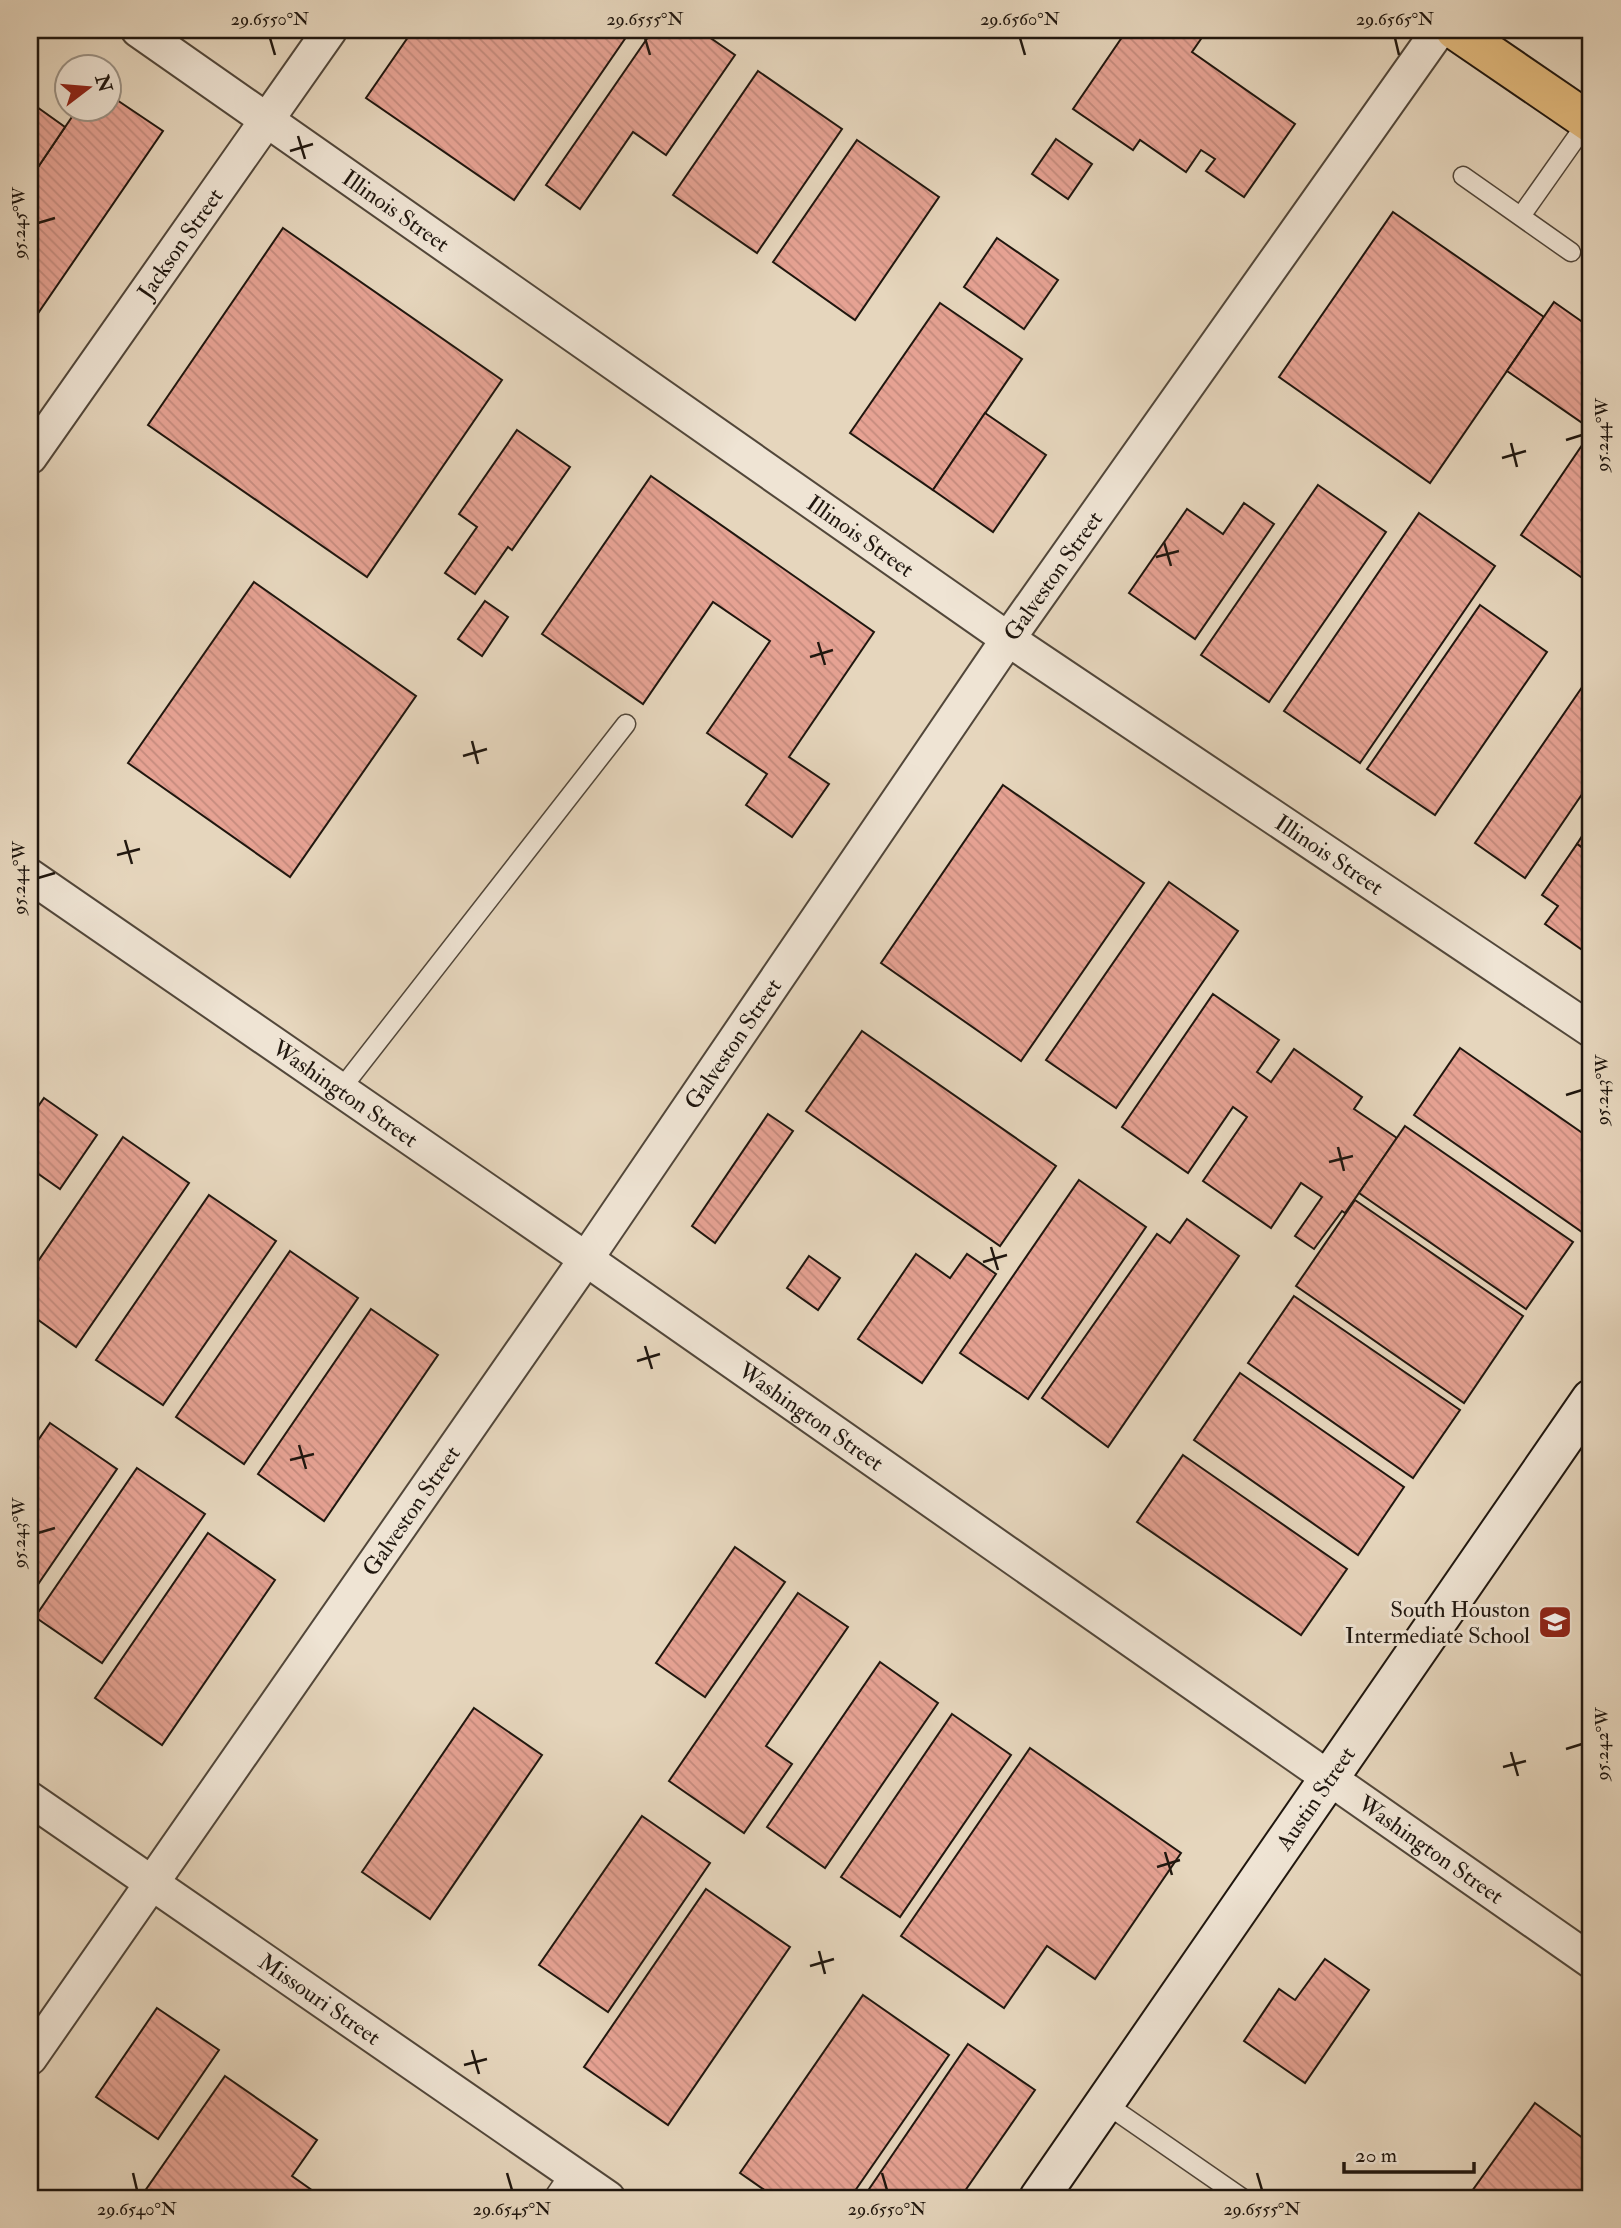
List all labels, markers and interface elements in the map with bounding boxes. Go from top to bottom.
text: 29.6550°N [231,8,309,31]
text: 29.6555°N [606,8,684,31]
text: 29.6560°N [980,8,1060,31]
text: 29.6565°N [1356,8,1434,31]
north arrow [52,52,122,122]
text: N [89,71,118,96]
street label: Illinois Street [336,164,455,259]
street label: Jackson Street [131,182,230,306]
text: 95.245°W [8,186,31,261]
text: 95.244°W [1591,398,1614,474]
street label: Illinois Street [801,489,920,584]
street label: Galveston Street [997,505,1109,647]
street label: Illinois Street [1269,808,1389,902]
text: 95.244°W [8,841,31,917]
street label: Galveston Street [678,973,788,1115]
street label: Washington Street [266,1033,424,1154]
text: 95.243°W [1591,1054,1614,1127]
street label: Washington Street [732,1355,889,1478]
street label: Galveston Street [356,1440,467,1582]
text: 95.243°W [8,1497,31,1570]
place label: South Houston Intermediate School [1345,1595,1530,1650]
school or university icon: South Houston Intermediate School [1536,1603,1574,1641]
text: 95.242°W [1591,1707,1614,1782]
street label: Austin Street [1269,1741,1362,1857]
street label: Washington Street [1352,1788,1509,1910]
street label: Missouri Street [253,1947,386,2052]
scale bar [1344,2130,1474,2174]
text: 20 m [1355,2142,1397,2169]
text: 29.6540°N [97,2198,177,2221]
text: 29.6545°N [473,2198,551,2221]
text: 29.6550°N [848,2198,926,2221]
text: 29.6555°N [1223,2198,1301,2221]

